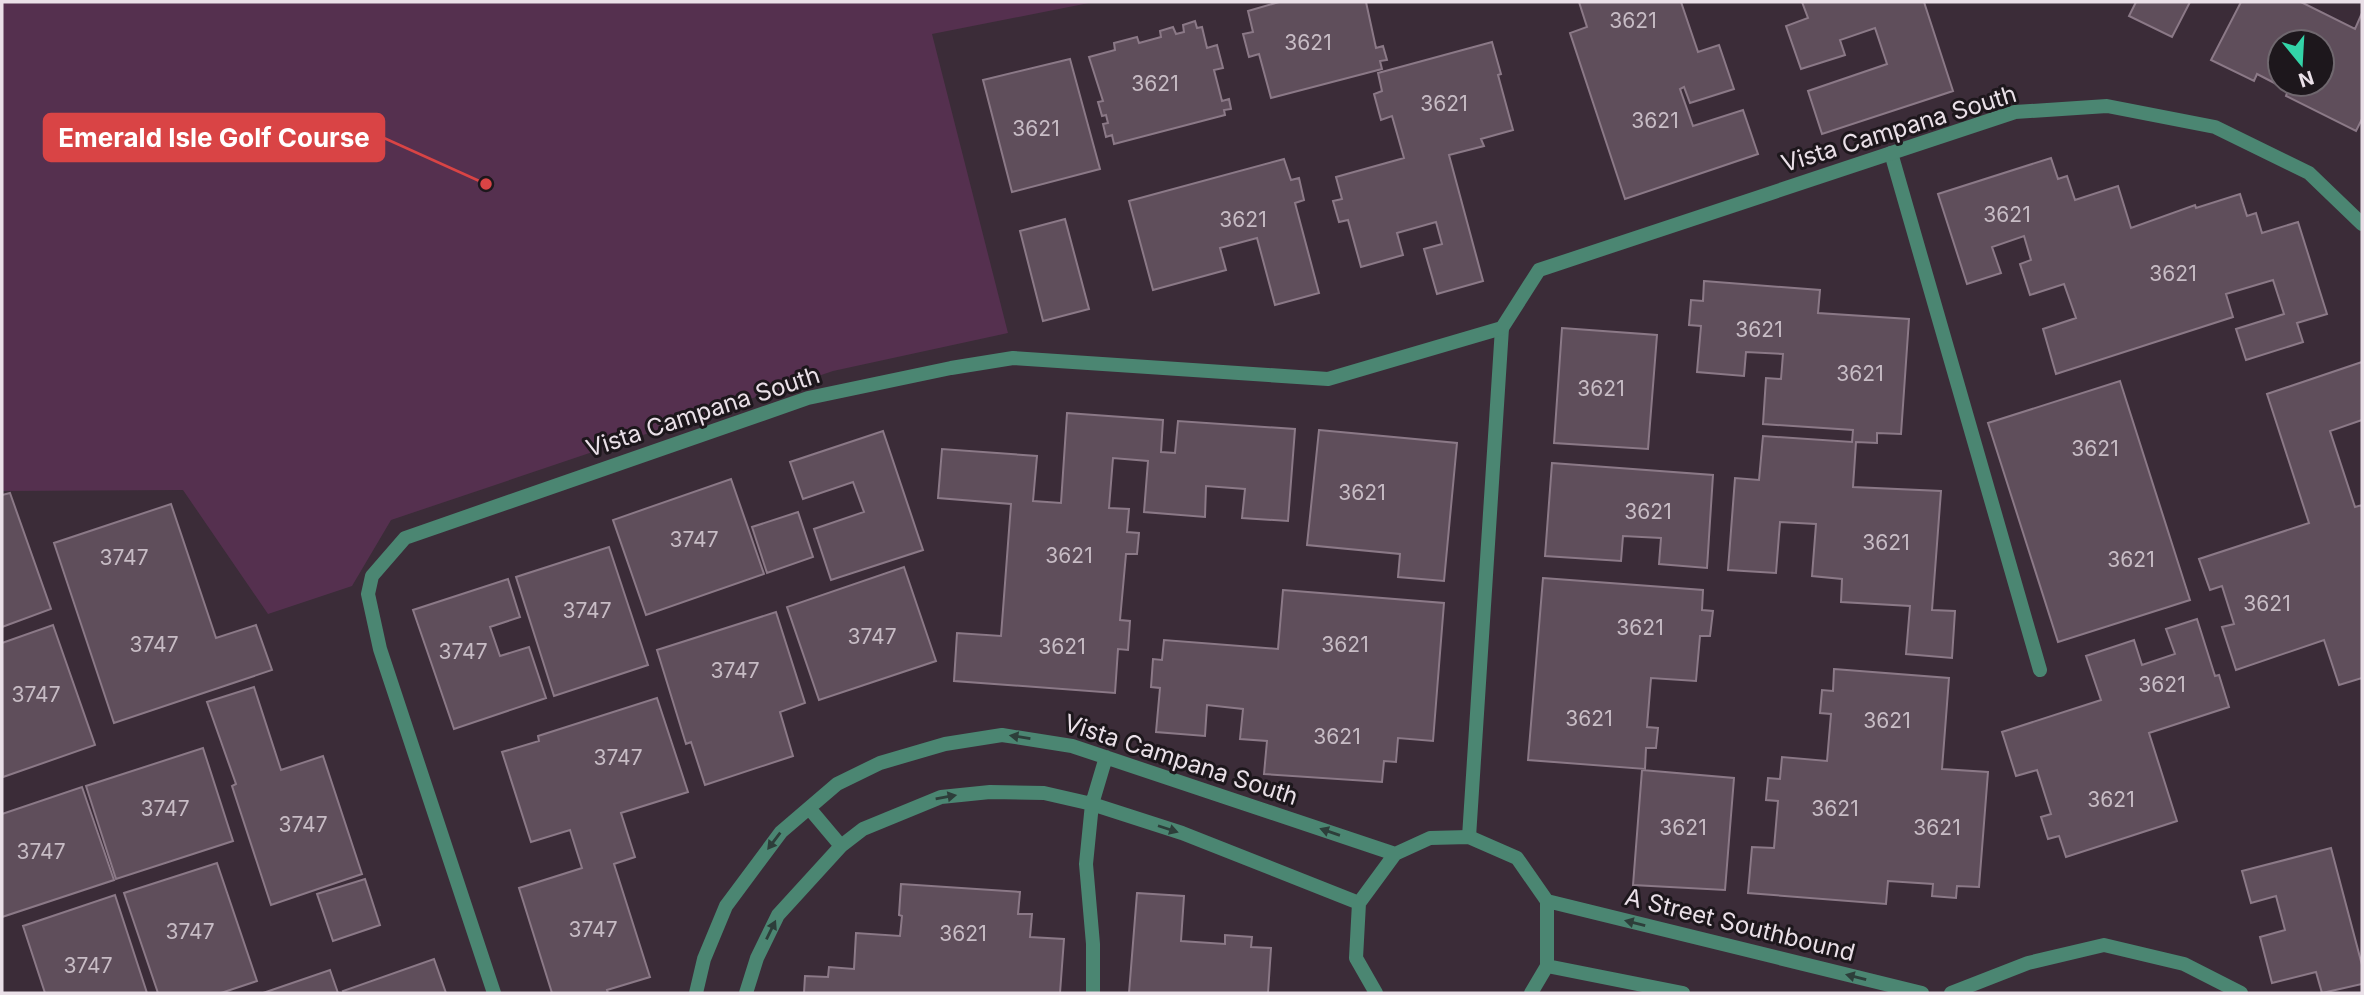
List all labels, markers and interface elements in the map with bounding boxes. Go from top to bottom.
house number: 3621 [1609,8,1657,33]
north arrow [2266,28,2336,98]
house number: 3621 [1284,30,1332,55]
text: N [2296,66,2317,92]
house number: 3621 [1131,71,1179,96]
street label: Vista Campana South [1778,79,2020,178]
house number: 3621 [1420,91,1468,116]
house number: 3621 [1631,108,1679,133]
callout: Emerald Isle Golf Course [44,114,384,161]
house number: 3621 [1012,116,1060,141]
text: Emerald Isle Golf Course [58,122,370,153]
house number: 3621 [1983,202,2031,227]
house number: 3621 [1219,207,1267,232]
house number: 3621 [2149,261,2197,286]
house number: 3621 [1735,317,1783,342]
street label: Vista Campana South [582,360,823,463]
house number: 3621 [1836,361,1884,386]
house number: 3621 [1577,376,1625,401]
house number: 3621 [2071,436,2119,461]
house number: 3621 [1338,480,1386,505]
house number: 3621 [1624,499,1672,524]
house number: 3747 [669,527,719,552]
house number: 3621 [1862,530,1910,555]
house number: 3621 [1045,543,1093,568]
house number: 3747 [99,545,149,570]
house number: 3621 [2107,547,2155,572]
house number: 3621 [2243,591,2291,616]
house number: 3747 [562,598,612,623]
house number: 3621 [1616,615,1664,640]
house number: 3747 [847,624,897,649]
house number: 3747 [129,632,179,657]
house number: 3621 [1321,632,1369,657]
house number: 3621 [1038,634,1086,659]
house number: 3747 [438,639,488,664]
house number: 3747 [710,658,760,683]
house number: 3621 [2138,672,2186,697]
house number: 3747 [11,682,61,707]
house number: 3621 [1565,706,1613,731]
street label: Vista Campana South [1061,708,1302,811]
house number: 3621 [1863,708,1911,733]
house number: 3621 [1313,724,1361,749]
one-way arrow [1008,731,1030,742]
house number: 3747 [593,745,643,770]
house number: 3621 [2087,787,2135,812]
one-way arrow [935,792,957,803]
house number: 3747 [140,796,190,821]
house number: 3621 [1811,796,1859,821]
house number: 3747 [278,812,328,837]
house number: 3621 [1659,815,1707,840]
house number: 3621 [1913,815,1961,840]
one-way arrow [1158,824,1179,835]
one-way arrow [1320,826,1341,837]
one-way arrow [767,832,781,850]
house number: 3747 [16,839,66,864]
street label: A Street Southbound [1622,882,1858,967]
house number: 3747 [568,917,618,942]
one-way arrow [1624,917,1646,928]
house number: 3747 [165,919,215,944]
one-way arrow [765,920,776,940]
house number: 3621 [939,921,987,946]
house number: 3747 [63,953,113,978]
one-way arrow [1845,971,1867,982]

